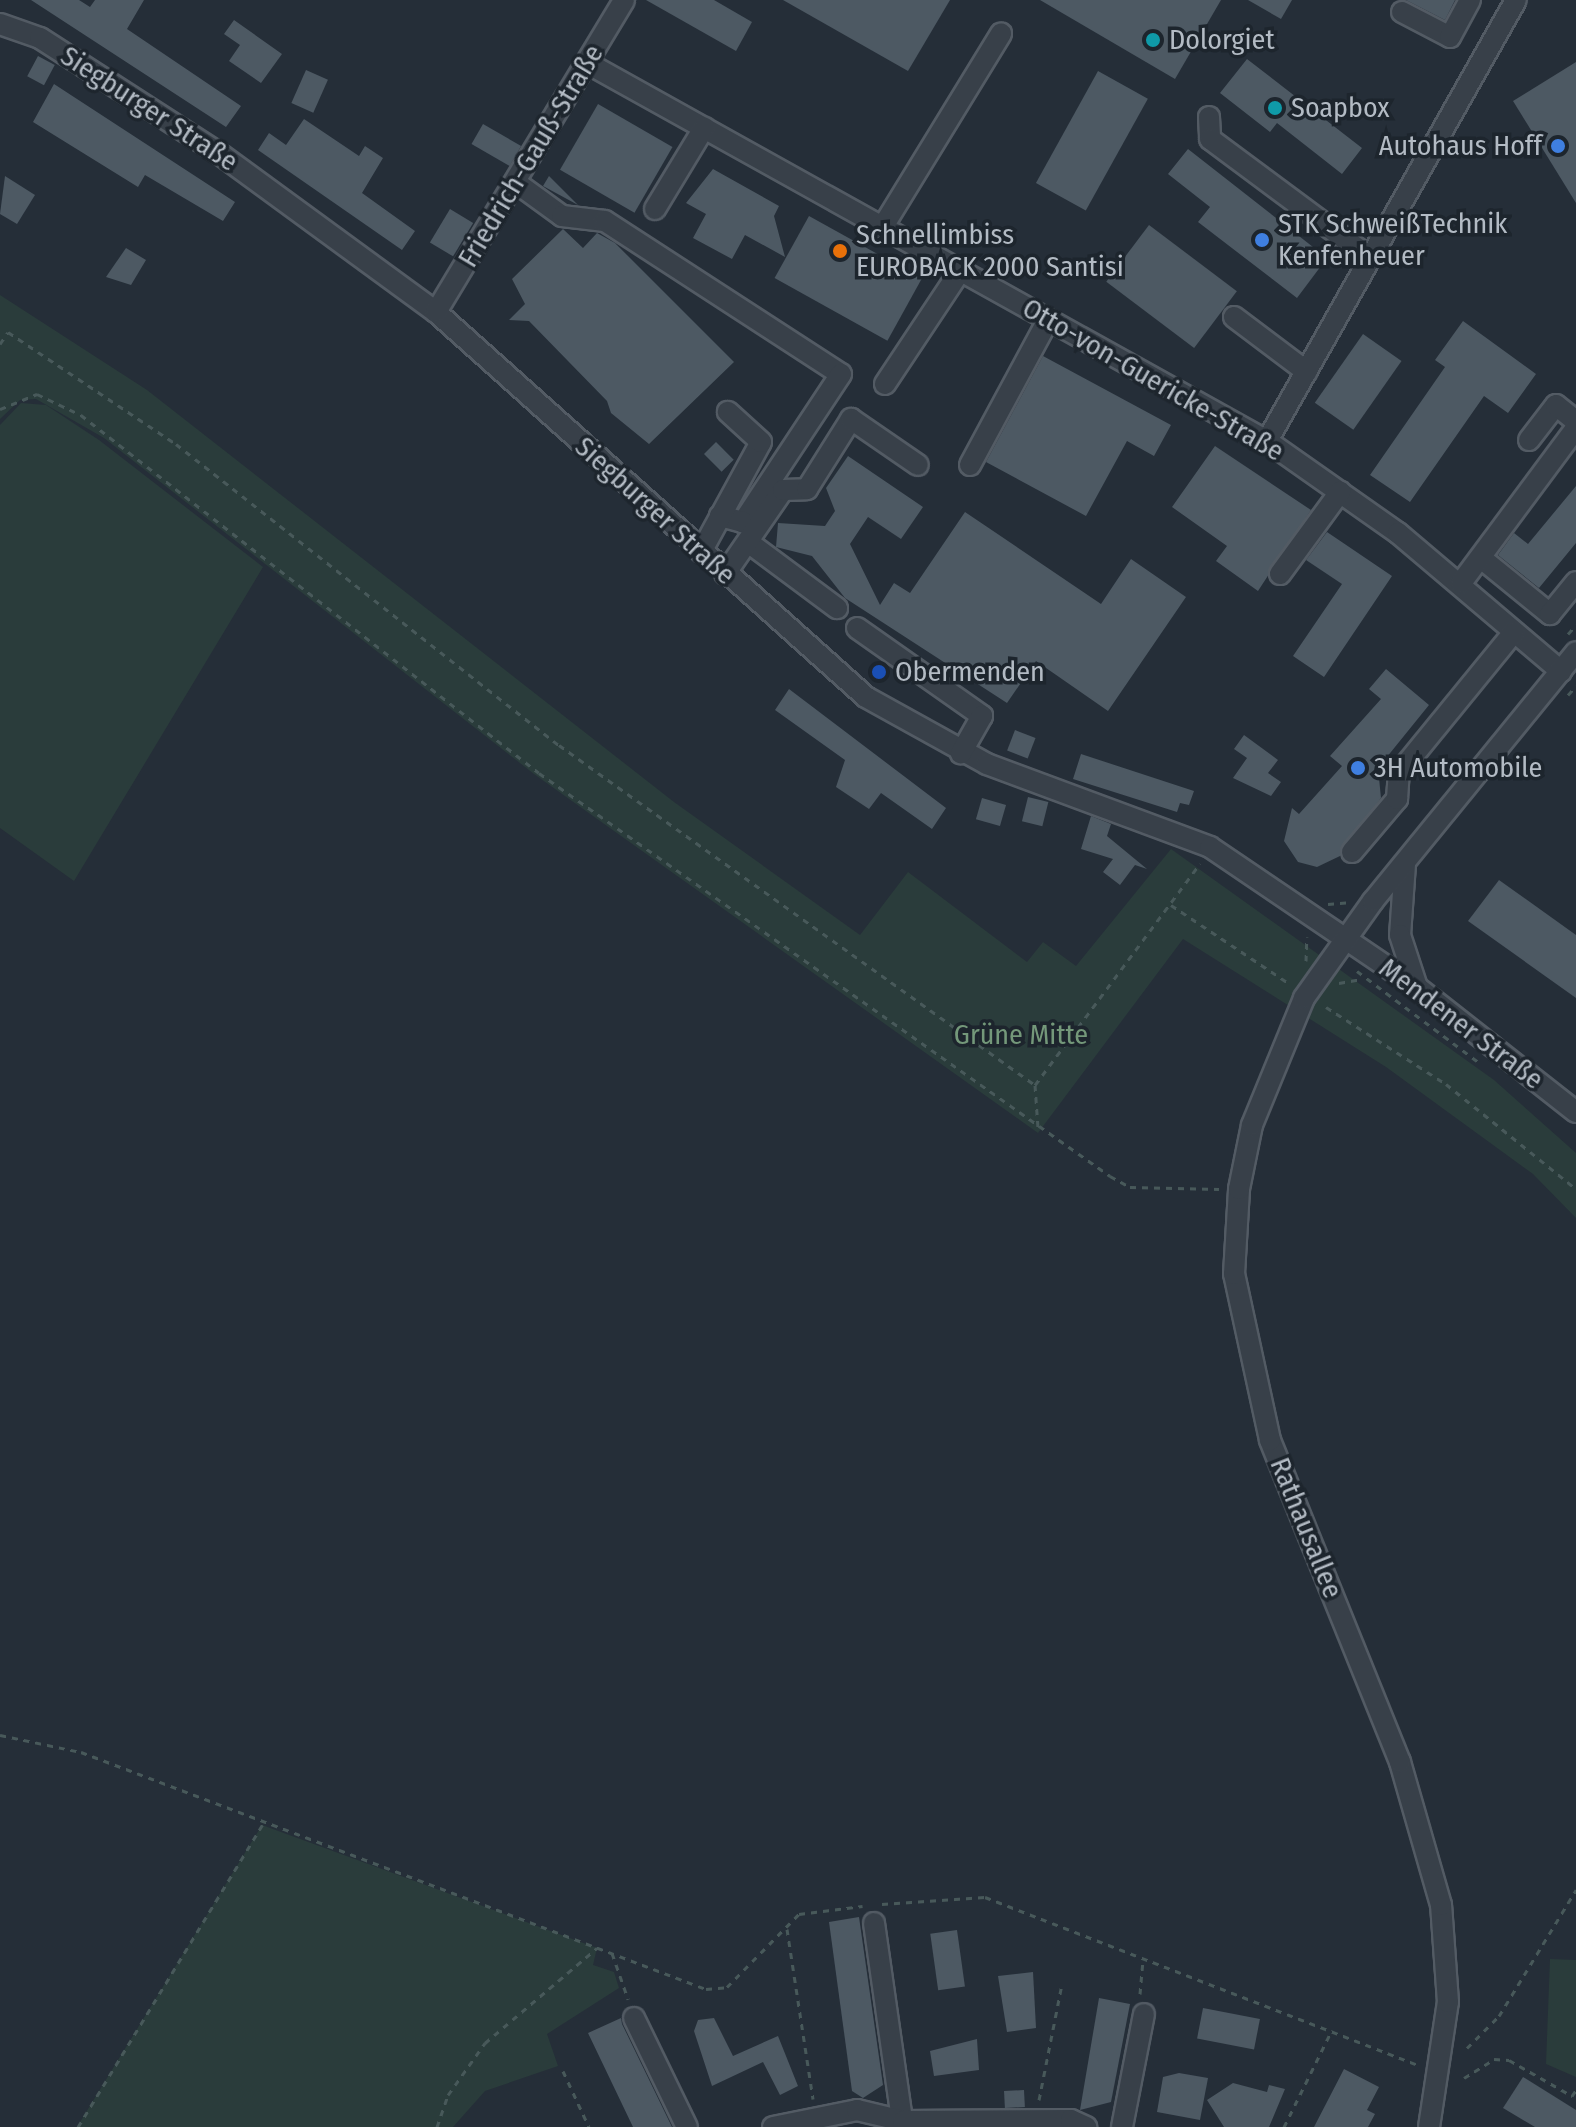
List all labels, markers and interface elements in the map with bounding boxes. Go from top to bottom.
place label: Dolorgiet [1169,23,1275,57]
marker: Dolorgiet [1144,31,1162,49]
street label: Siegburger Straße [54,39,244,179]
street label: Friedrich-Gauß-Straße [451,39,611,273]
place label: Soapbox [1291,91,1390,125]
marker: Soapbox [1266,99,1284,117]
place label: Autohaus Hoff [1379,129,1542,163]
marker: Autohaus Hoff [1549,137,1567,155]
place label: STK SchweißTechnik Kenfenheuer [1278,207,1507,273]
place label: Schnellimbiss EUROBACK 2000 Santisi [856,218,1124,284]
marker: STK SchweißTechnik Kenfenheuer [1253,231,1271,249]
marker: Schnellimbiss EUROBACK 2000 Santisi [831,242,849,260]
street label: Otto-von-Guericke-Straße [1016,291,1290,469]
street label: Siegburger Straße [568,430,742,592]
place label: Obermenden [895,655,1045,689]
marker: Obermenden [870,663,888,681]
place label: 3H Automobile [1374,751,1542,785]
marker: 3H Automobile [1349,759,1367,777]
street label: Mendener Straße [1372,951,1550,1097]
park label: Grüne Mitte [954,1018,1088,1052]
street label: Rathausallee [1263,1453,1349,1603]

